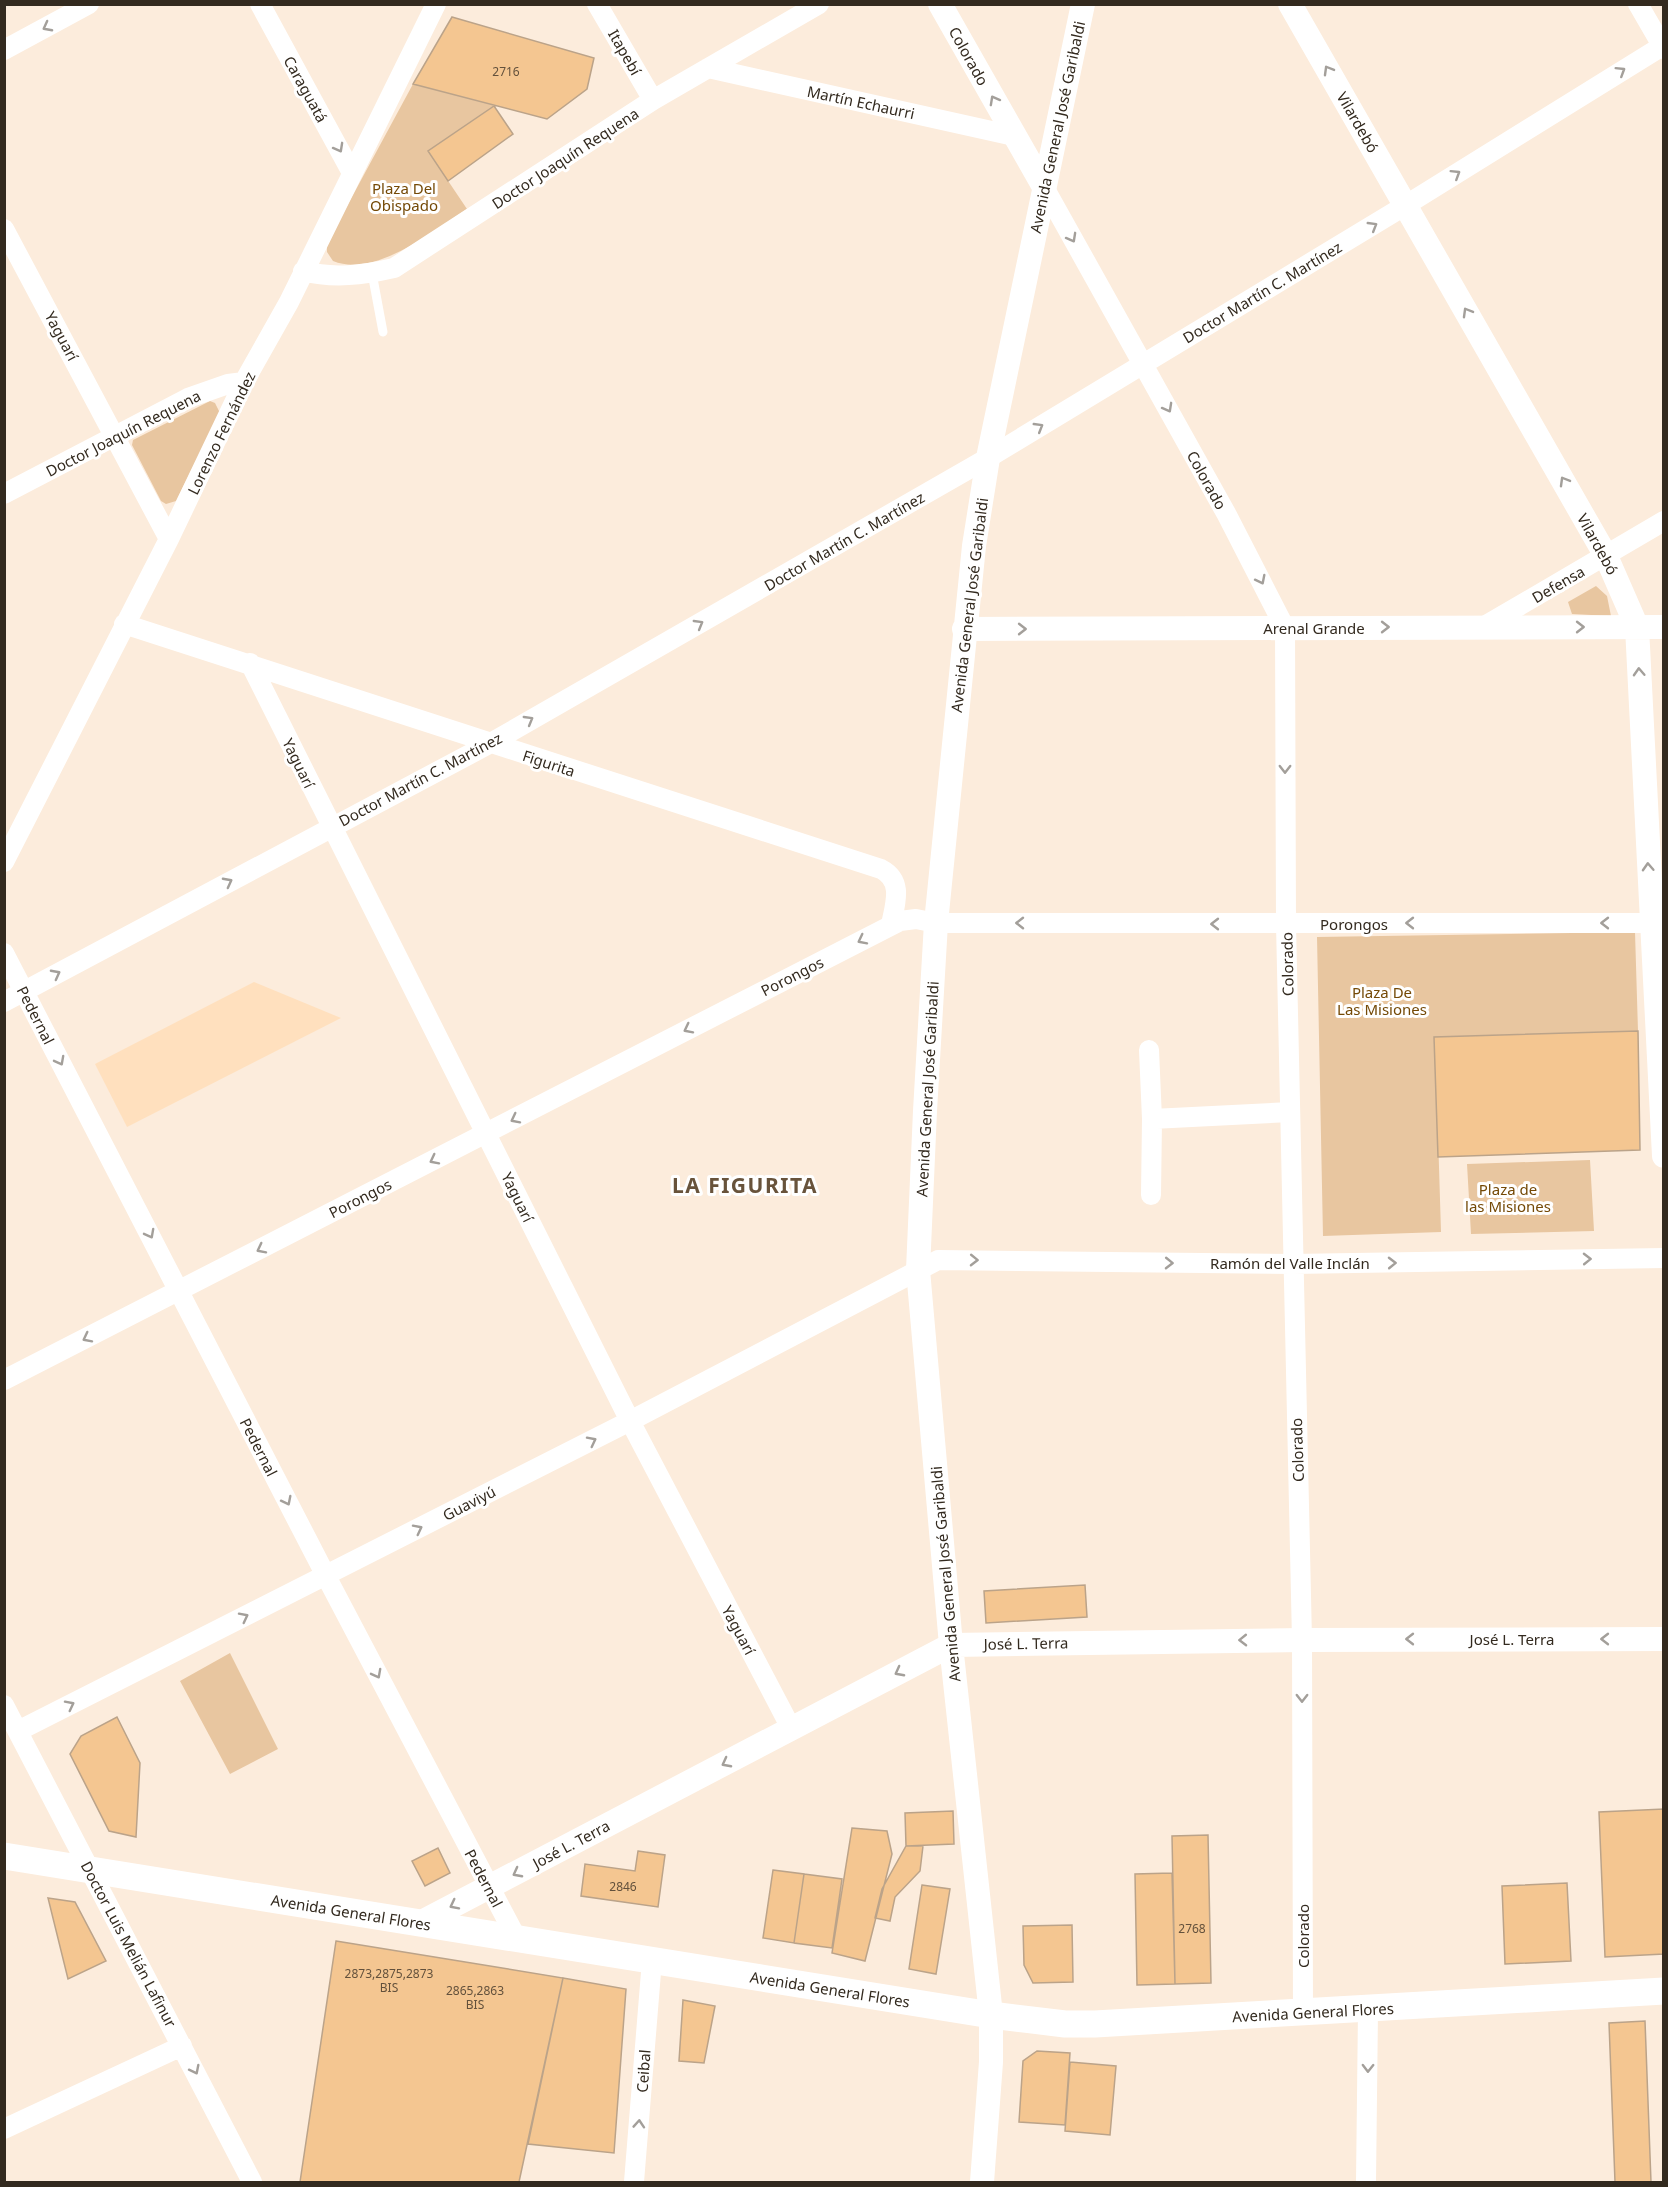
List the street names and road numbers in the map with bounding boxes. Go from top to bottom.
street label: Avenida General José Garibaldi [1025,19,1089,235]
street label: Colorado [945,23,993,89]
street label: Itapebí [604,25,647,79]
street label: Caraguatá [280,52,332,126]
street label: Martín Echaurri [805,81,917,123]
street label: Vilardebó [1333,88,1383,156]
street label: Doctor Joaquín Requena [488,103,642,213]
street label: Doctor Martín C. Martínez [1179,237,1345,347]
street label: Yaguarí [41,308,84,365]
street label: Lorenzo Fernández [183,368,259,498]
street label: Doctor Joaquín Requena [42,385,204,481]
street label: Colorado [1183,447,1231,513]
street label: Doctor Martín C. Martínez [760,487,928,595]
street label: Avenida General José Garibaldi [946,496,992,714]
street label: Vilardebó [1573,510,1623,578]
street label: Defensa [1528,561,1588,607]
street label: Arenal Grande [1263,618,1365,638]
street label: Doctor Martín C. Martínez [335,727,505,831]
street label: Yaguarí [278,735,320,792]
street label: Figurita [520,745,578,781]
street label: Porongos [1320,914,1388,934]
street label: Colorado [1276,932,1298,996]
street label: Porongos [757,952,827,1000]
street label: Avenida General José Garibaldi [911,980,943,1198]
street label: Pedernal [13,982,59,1048]
street label: Yaguarí [497,1169,539,1226]
street label: Porongos [325,1174,395,1222]
street label: Ramón del Valle Inclán [1210,1253,1370,1273]
street label: Pedernal [236,1414,282,1480]
street label: Colorado [1286,1418,1308,1482]
street label: Avenida General José Garibaldi [926,1465,964,1683]
street label: Guaviyú [439,1481,499,1525]
street label: Yaguarí [718,1602,761,1659]
street label: José L. Terra [1468,1629,1554,1649]
street label: José L. Terra [981,1632,1069,1654]
street label: José L. Terra [527,1815,613,1874]
street label: Pedernal [460,1845,508,1911]
street label: Doctor Luis Melián Lafinur [77,1857,181,2031]
street label: Avenida General Flores [270,1889,432,1935]
street label: Colorado [1293,1904,1313,1968]
street label: Avenida General Flores [749,1966,911,2012]
street label: Avenida General Flores [1232,1998,1394,2026]
street label: Ceibal [632,2049,654,2093]

